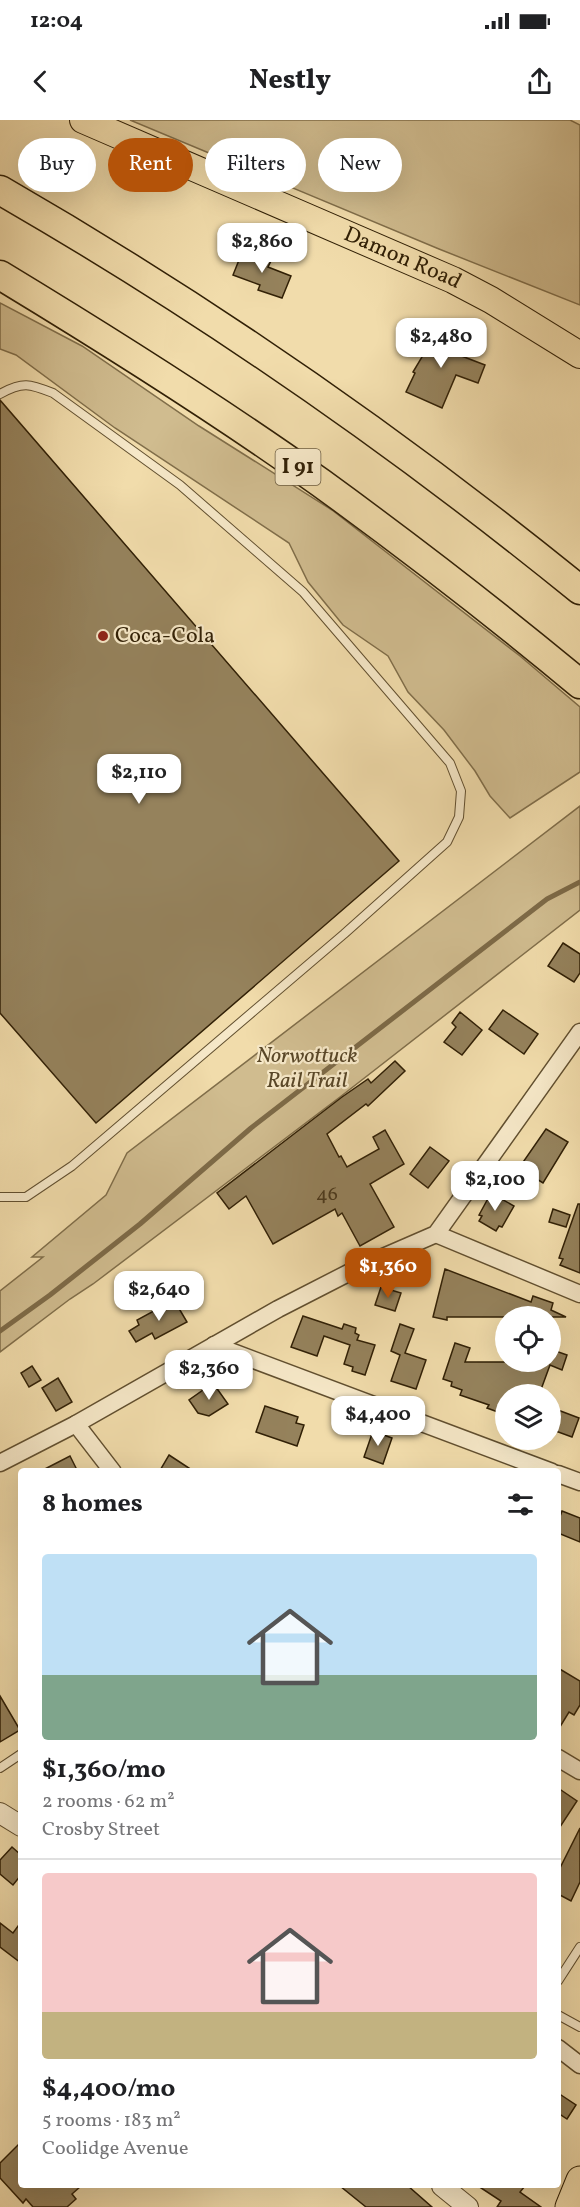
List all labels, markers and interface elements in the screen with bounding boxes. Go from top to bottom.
text: 12:04 [30,6,83,37]
text: Nestly [249,62,331,100]
icon: back [24,65,57,98]
icon: share [523,65,556,98]
chip: Buy [18,138,96,192]
chip: Rent [108,138,193,192]
chip: Filters [205,138,306,192]
chip: New [318,138,402,192]
street label: Damon Road [339,219,467,297]
pin: $2,860 [213,223,311,274]
text: $2,860 [231,228,293,256]
pin: $2,480 [392,318,490,369]
text: $2,480 [410,323,472,351]
road number: I 91 [276,449,320,485]
place label: Coca-Cola [115,621,215,652]
marker: Coca-Cola [96,629,110,643]
pin: $2,110 [90,754,188,805]
text: $2,110 [111,759,167,787]
park label: Norwottuck Rail Trail [256,1041,358,1097]
pin: $2,100 [446,1161,544,1212]
text: $2,100 [465,1166,525,1194]
house number: 46 [316,1181,338,1209]
pin: $1,360 [339,1248,437,1299]
text: $1,360 [359,1253,417,1281]
pin: $2,640 [110,1271,208,1322]
text: $2,640 [128,1276,190,1304]
map controls [495,1306,561,1450]
button: locate [495,1306,561,1372]
pin: $2,360 [160,1350,258,1401]
text: $2,360 [179,1355,239,1383]
button: layers [495,1384,561,1450]
pin: $4,400 [329,1396,427,1447]
text: $4,400 [345,1401,411,1429]
text: 8 homes [42,1486,143,1522]
icon: filters [504,1488,537,1521]
icon: home [236,1593,344,1701]
text: $1,360/mo [42,1752,166,1788]
text: 2 rooms · 62 m² [42,1788,175,1816]
text: Crosby Street [42,1816,160,1844]
icon: home [236,1912,344,2020]
text: $4,400/mo [42,2071,175,2107]
text: 5 rooms · 183 m² [42,2107,181,2135]
text: Coolidge Avenue [42,2135,189,2163]

